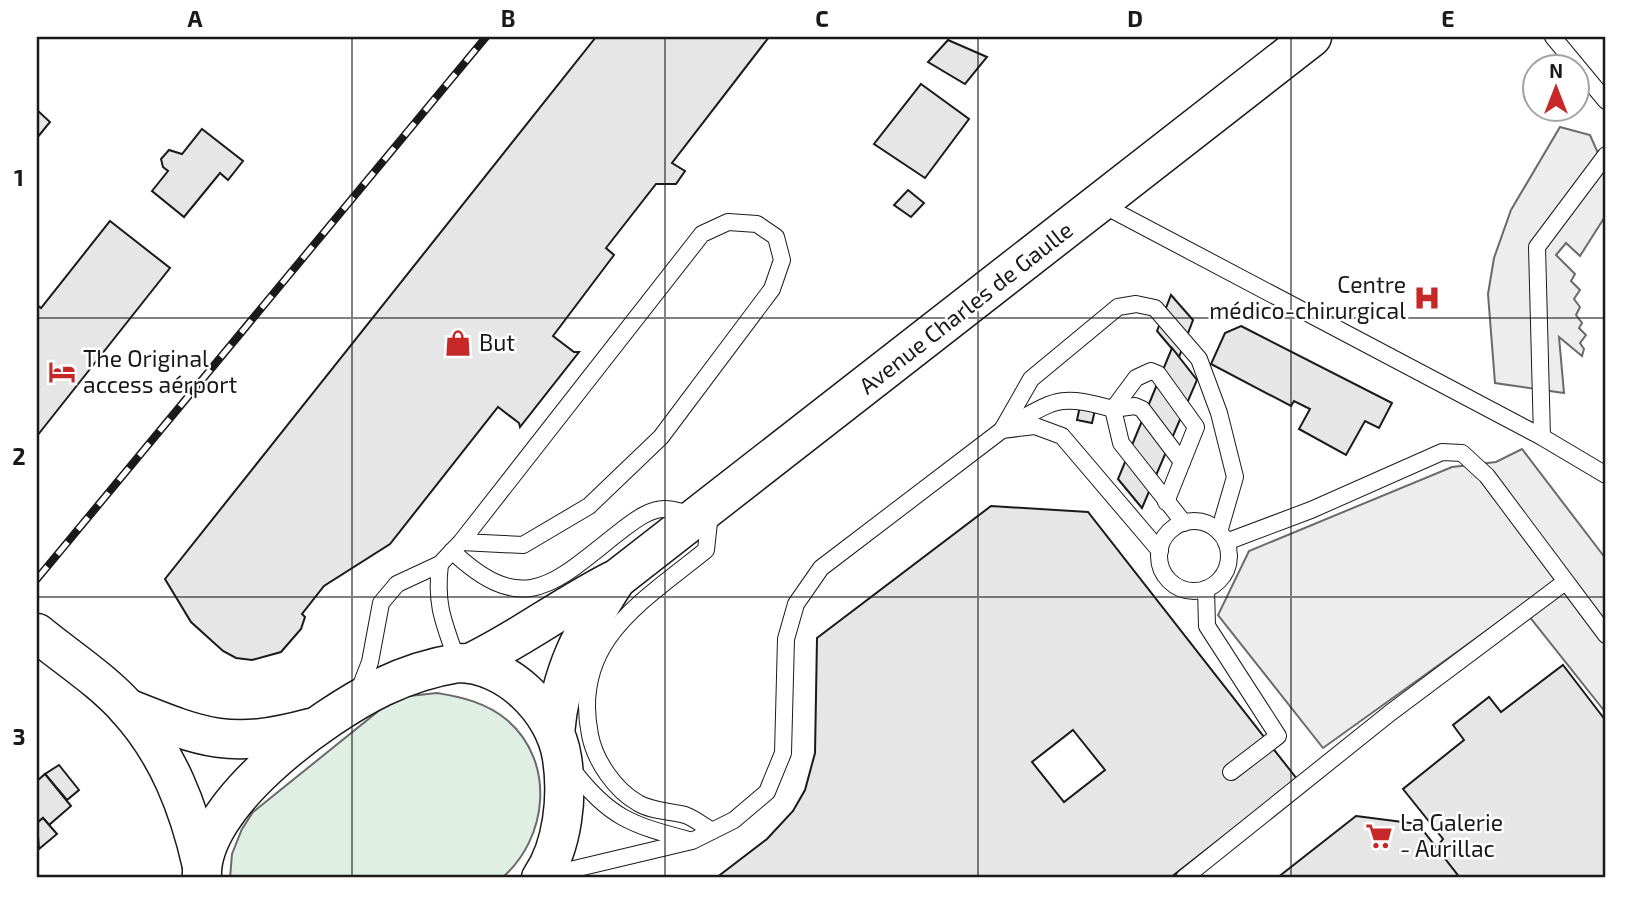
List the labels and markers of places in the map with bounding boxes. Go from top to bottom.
place label: Centre médico-chirurgical [1209,270,1406,324]
hospital icon: Centre médico-chirurgical [1412,283,1442,313]
shop icon: But [443,328,473,358]
place label: But [479,328,515,356]
place label: The Original access aérport [83,344,237,398]
hotel icon: The Original access aérport [47,357,77,387]
place label: La Galerie - Aurillac [1400,808,1503,862]
supermarket icon: La Galerie - Aurillac [1364,821,1394,851]

